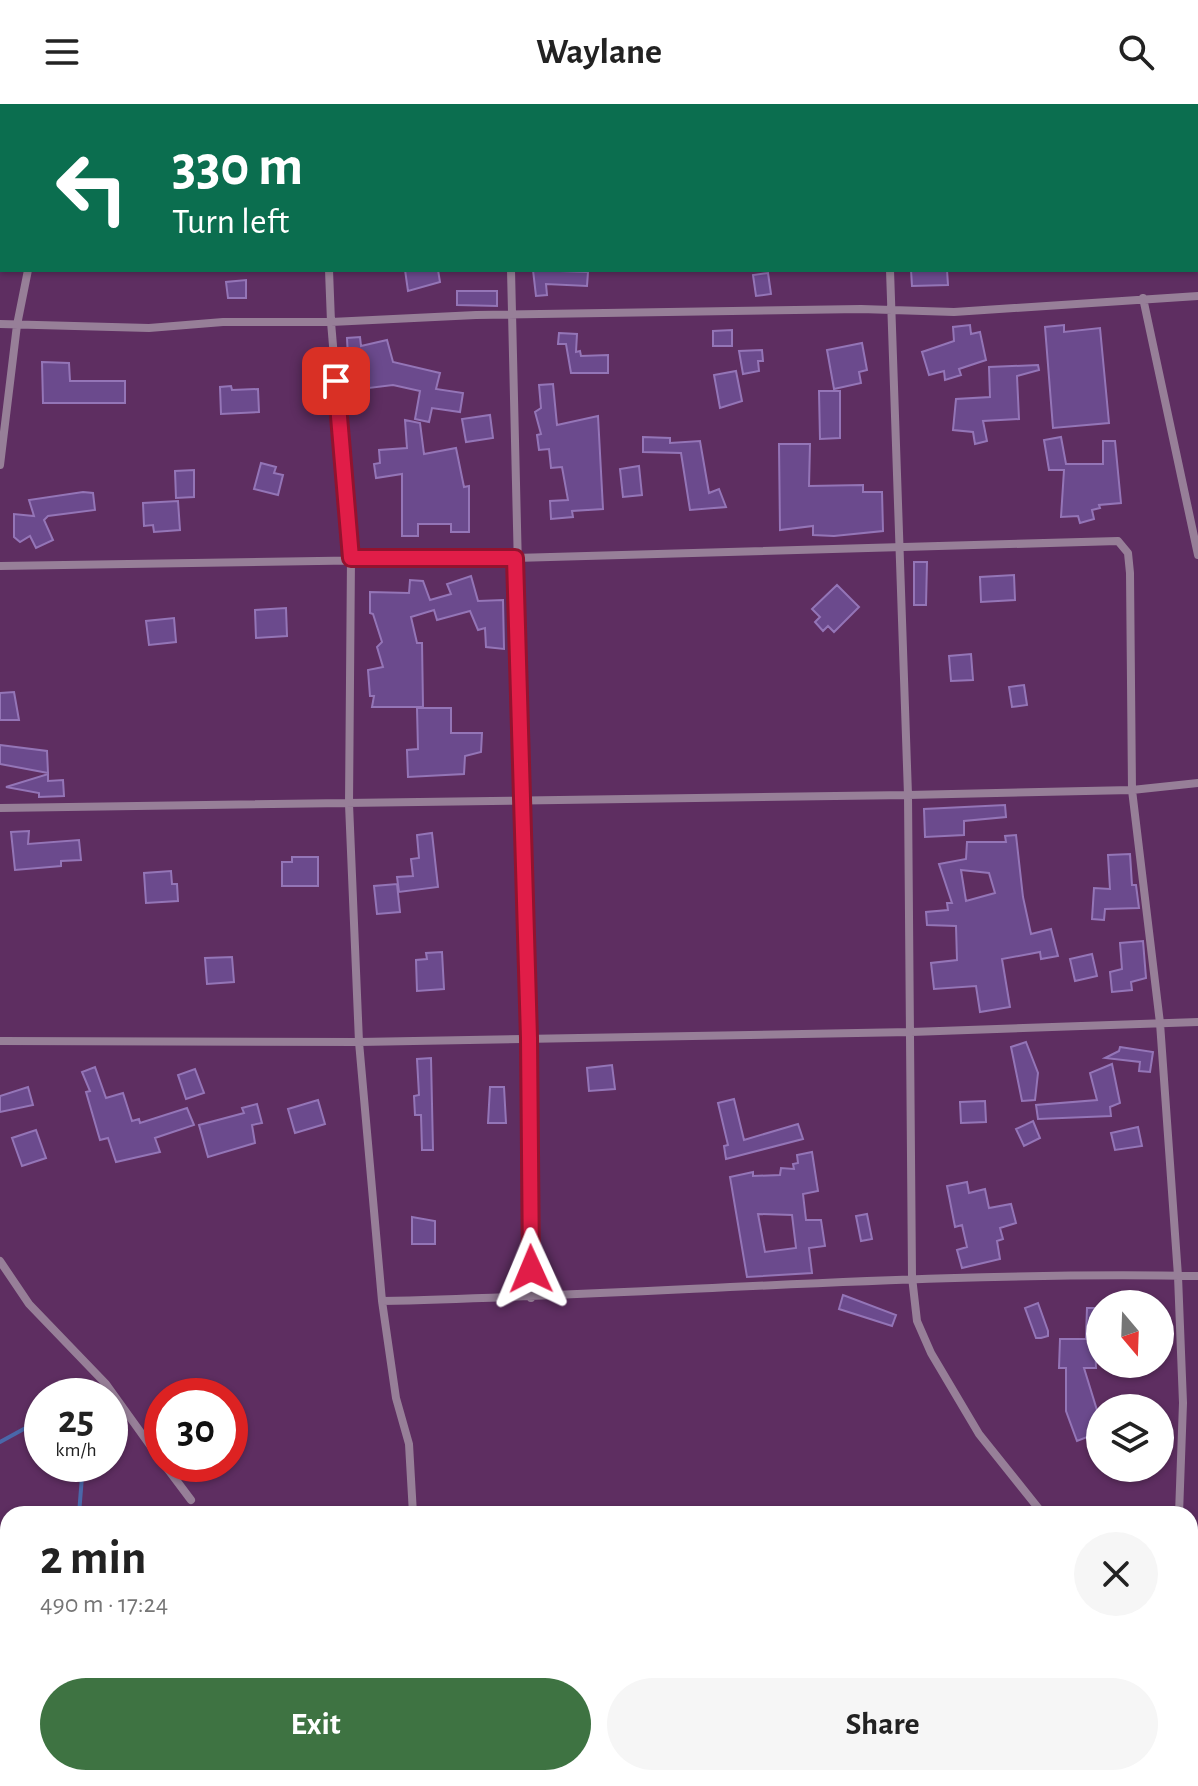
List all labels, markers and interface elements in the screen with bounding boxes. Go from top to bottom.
icon: menu [40,30,84,74]
icon: search [1114,30,1158,74]
text: Waylane [536,34,662,70]
icon: left [40,136,144,240]
text: 330 m [172,139,303,195]
text: Turn left [172,204,289,240]
pin [302,347,370,415]
icon: arrive [314,359,358,403]
position arrow [489,1227,573,1311]
north arrow [1086,1290,1174,1378]
map controls [1086,1290,1174,1482]
speed limit sign: 30 [144,1378,248,1482]
button: layers [1086,1394,1174,1482]
text: 25 [58,1400,94,1440]
text: km/h [55,1440,97,1460]
button: close [1074,1532,1158,1616]
text: 2 min [40,1535,147,1583]
text: 490 m · 17:24 [40,1591,168,1617]
button: Exit [40,1678,591,1770]
button: Share [607,1678,1158,1770]

